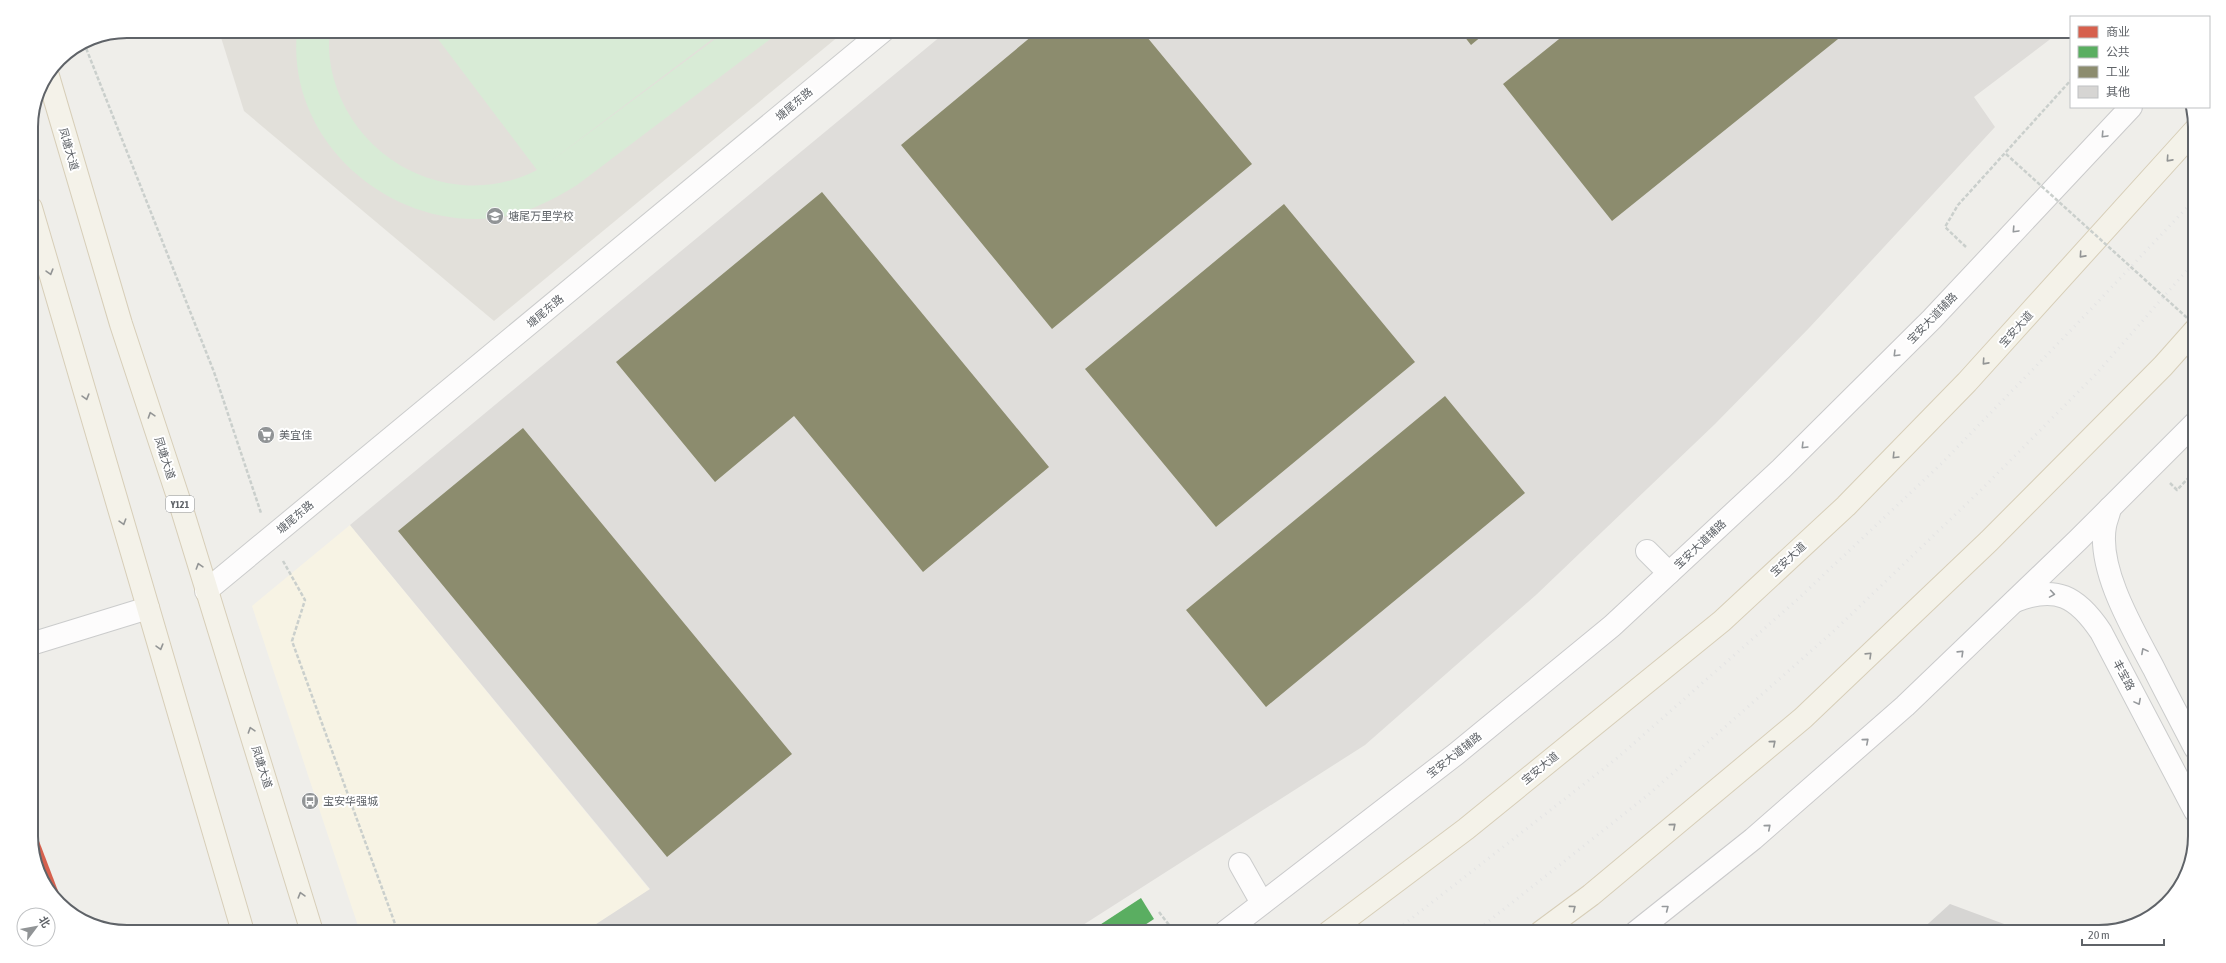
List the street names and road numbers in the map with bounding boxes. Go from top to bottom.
street label: 塘尾东路 [773,85,815,123]
street label: 凤塘大道 [57,126,81,172]
street label: 宝安大道辅路 [1905,290,1959,346]
street label: 塘尾东路 [524,292,566,330]
street label: 宝安大道 [1997,309,2035,349]
street label: 凤塘大道 [152,435,178,481]
road number: Y121 [166,496,194,512]
street label: 塘尾东路 [274,498,316,536]
street label: 宝安大道辅路 [1672,517,1728,571]
street label: 宝安大道 [1768,540,1808,578]
street label: 丰宝路 [2111,658,2137,692]
street label: 宝安大道辅路 [1424,730,1484,780]
street label: 凤塘大道 [249,744,275,790]
street label: 宝安大道 [1519,749,1561,787]

